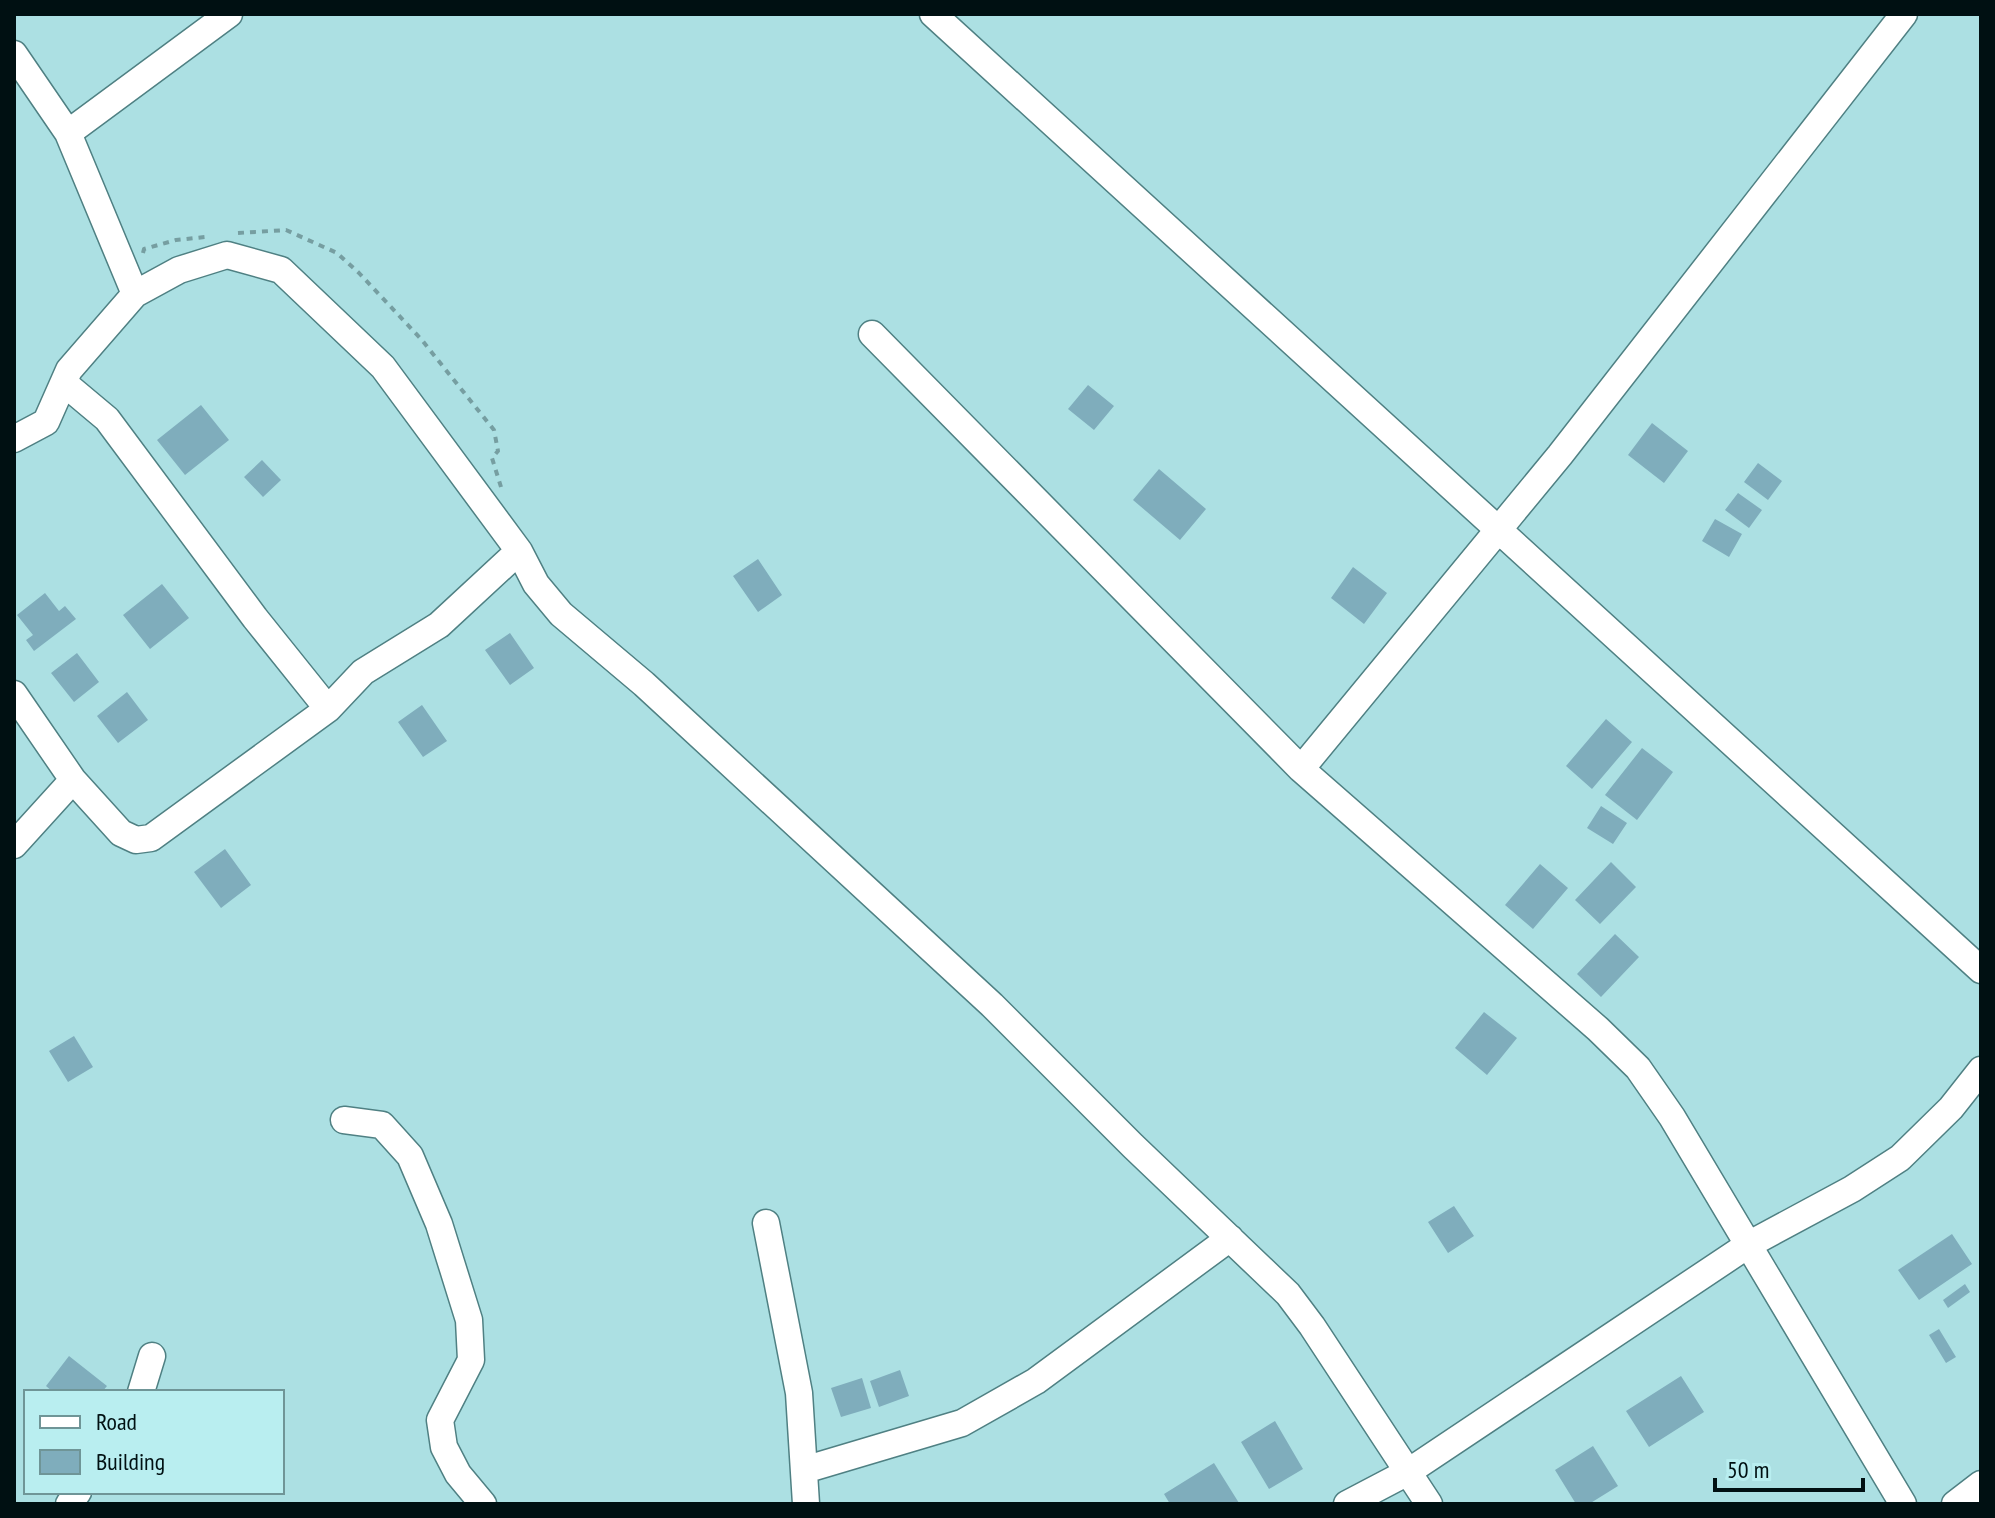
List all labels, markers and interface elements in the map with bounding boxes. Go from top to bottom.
legend [24,1390,284,1494]
text: Road [96,1406,137,1437]
scale bar [1715,1442,1863,1492]
text: Building [96,1446,165,1477]
text: 50 m [1727,1454,1769,1485]

